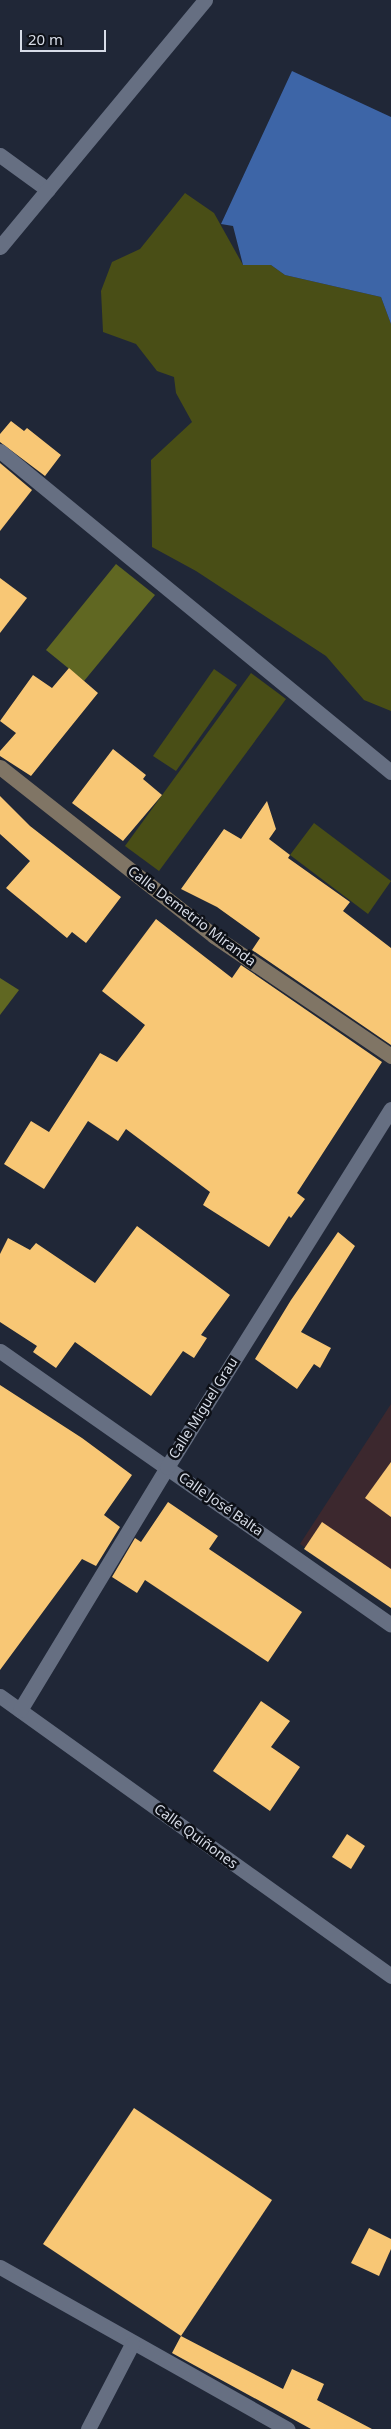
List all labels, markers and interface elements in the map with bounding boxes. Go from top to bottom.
scale bar [22,20,109,52]
text: 20 m [28,29,63,49]
street label: Calle Demetrio Miranda [125,862,259,970]
street label: Calle Miguel Grau [165,1354,241,1462]
street label: Calle José Balta [175,1469,267,1539]
street label: Calle Quiñones [151,1800,241,1872]

